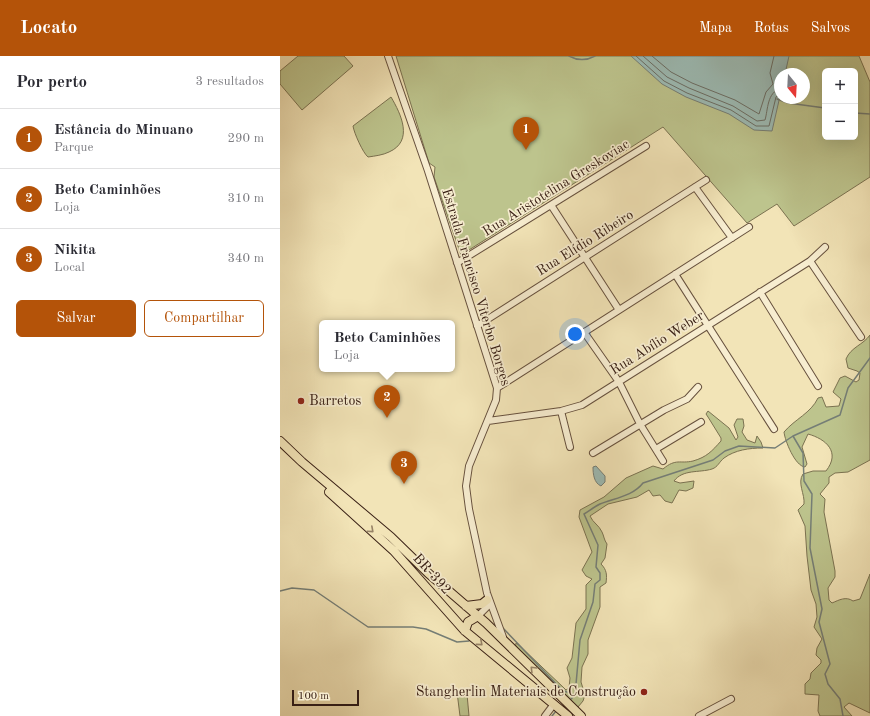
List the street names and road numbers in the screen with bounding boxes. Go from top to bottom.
street label: Rua Aristotelina Greskoviac [480,137,632,239]
street label: Estrada Francisco Viterbo Borges [439,187,513,387]
street label: Rua Elídio Ribeiro [534,208,636,278]
street label: Rua Abílio Weber [608,308,707,378]
street label: BR-392 [410,551,454,597]

